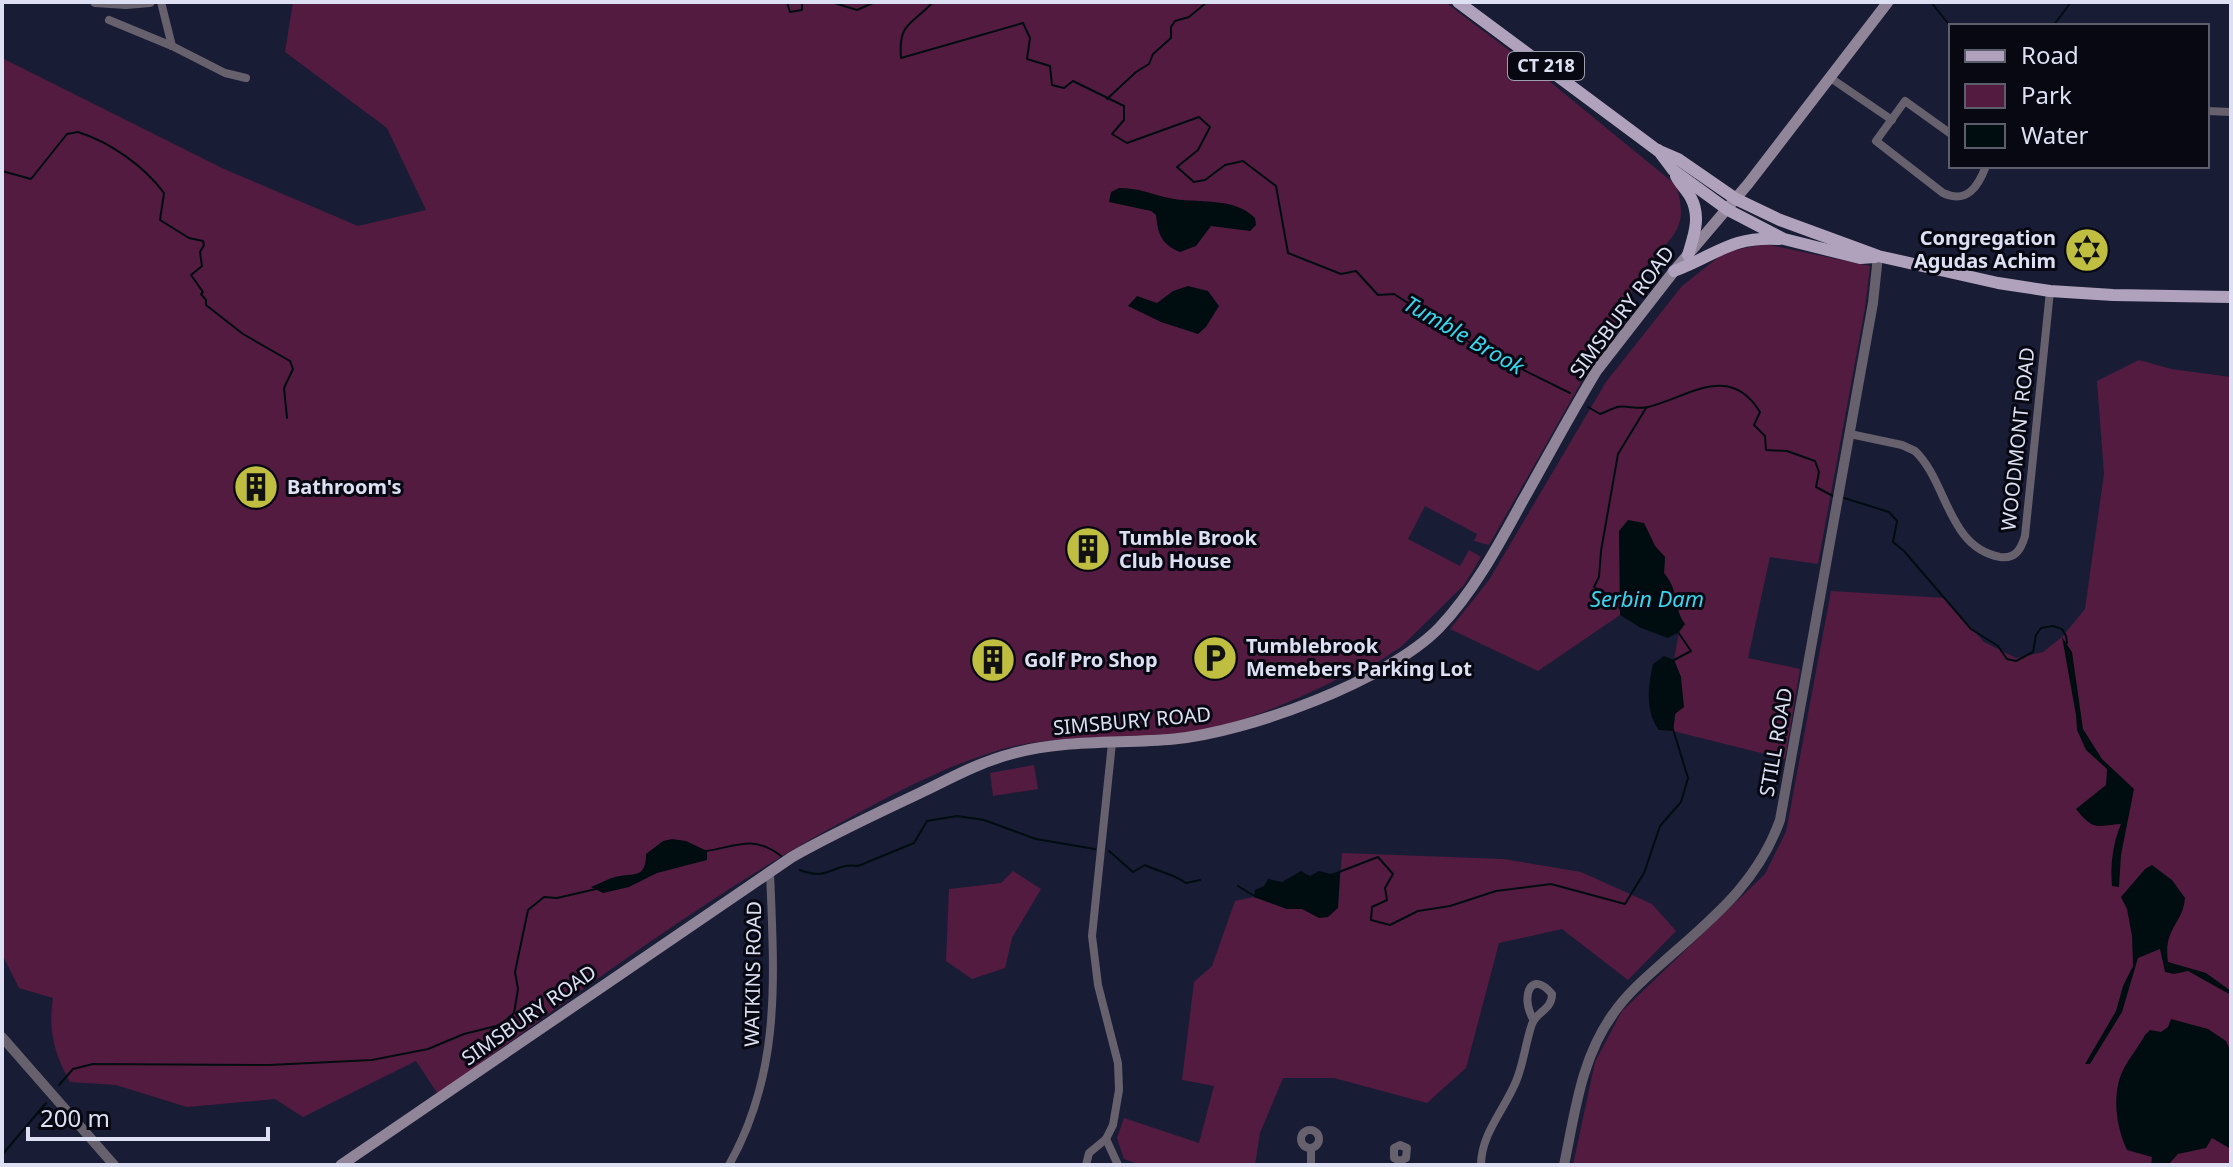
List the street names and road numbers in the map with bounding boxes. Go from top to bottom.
road number: CT 218 [1508,52,1584,80]
street label: SIMSBURY ROAD [1563,240,1680,383]
street label: WOODMONT ROAD [1994,346,2041,532]
street label: STILL ROAD [1753,685,1798,798]
street label: SIMSBURY ROAD [1052,700,1212,741]
street label: WATKINS ROAD [738,901,767,1047]
street label: SIMSBURY ROAD [456,958,601,1071]

